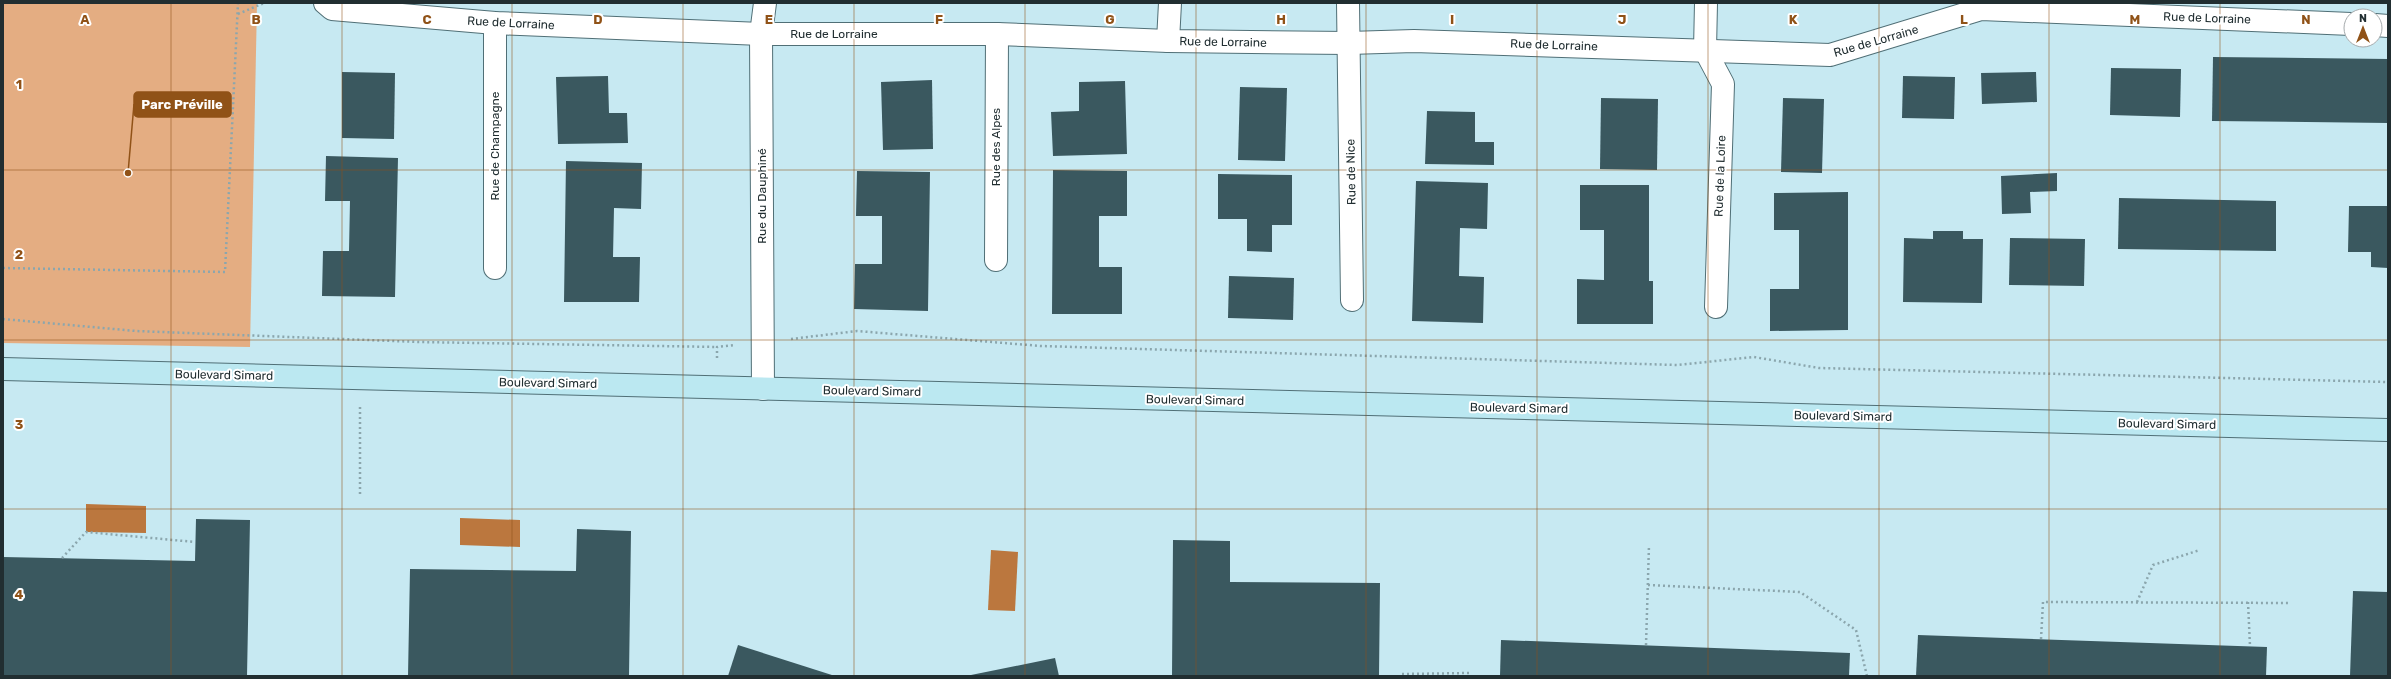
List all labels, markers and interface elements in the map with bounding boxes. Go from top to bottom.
north arrow [2343,8,2383,48]
street label: Rue de Lorraine [2163,9,2251,27]
text: A [80,12,90,27]
text: B [251,12,261,27]
text: C [422,12,432,27]
text: D [593,12,603,27]
text: E [765,12,773,27]
text: F [935,12,943,27]
text: G [1105,12,1115,27]
text: H [1276,12,1286,27]
text: I [1450,12,1454,27]
text: J [1618,12,1626,27]
text: K [1789,12,1798,27]
text: L [1960,12,1968,27]
text: M [2130,12,2140,27]
text: N [2301,12,2311,27]
text: N [2359,12,2367,25]
street label: Rue de Lorraine [467,14,555,32]
street label: Rue de Lorraine [1832,22,1920,60]
street label: Rue de Lorraine [790,27,878,41]
street label: Rue de Lorraine [1179,34,1267,50]
street label: Rue de Lorraine [1510,36,1598,54]
text: 1 [16,77,22,92]
street label: Rue de Champagne [488,91,502,201]
callout: Parc Préville [134,92,231,117]
text: Parc Préville [141,97,223,112]
street label: Rue des Alpes [989,108,1003,186]
street label: Rue de la Loire [1712,135,1728,217]
street label: Rue de Nice [1343,139,1359,205]
street label: Rue du Dauphiné [755,148,769,244]
text: 2 [15,247,23,262]
street label: Boulevard Simard [175,367,273,383]
street label: Boulevard Simard [499,375,597,391]
street label: Boulevard Simard [823,383,921,399]
street label: Boulevard Simard [1146,392,1244,408]
street label: Boulevard Simard [1470,400,1568,416]
street label: Boulevard Simard [1794,408,1892,424]
street label: Boulevard Simard [2118,416,2216,432]
text: 3 [15,417,24,432]
text: 4 [15,587,24,602]

